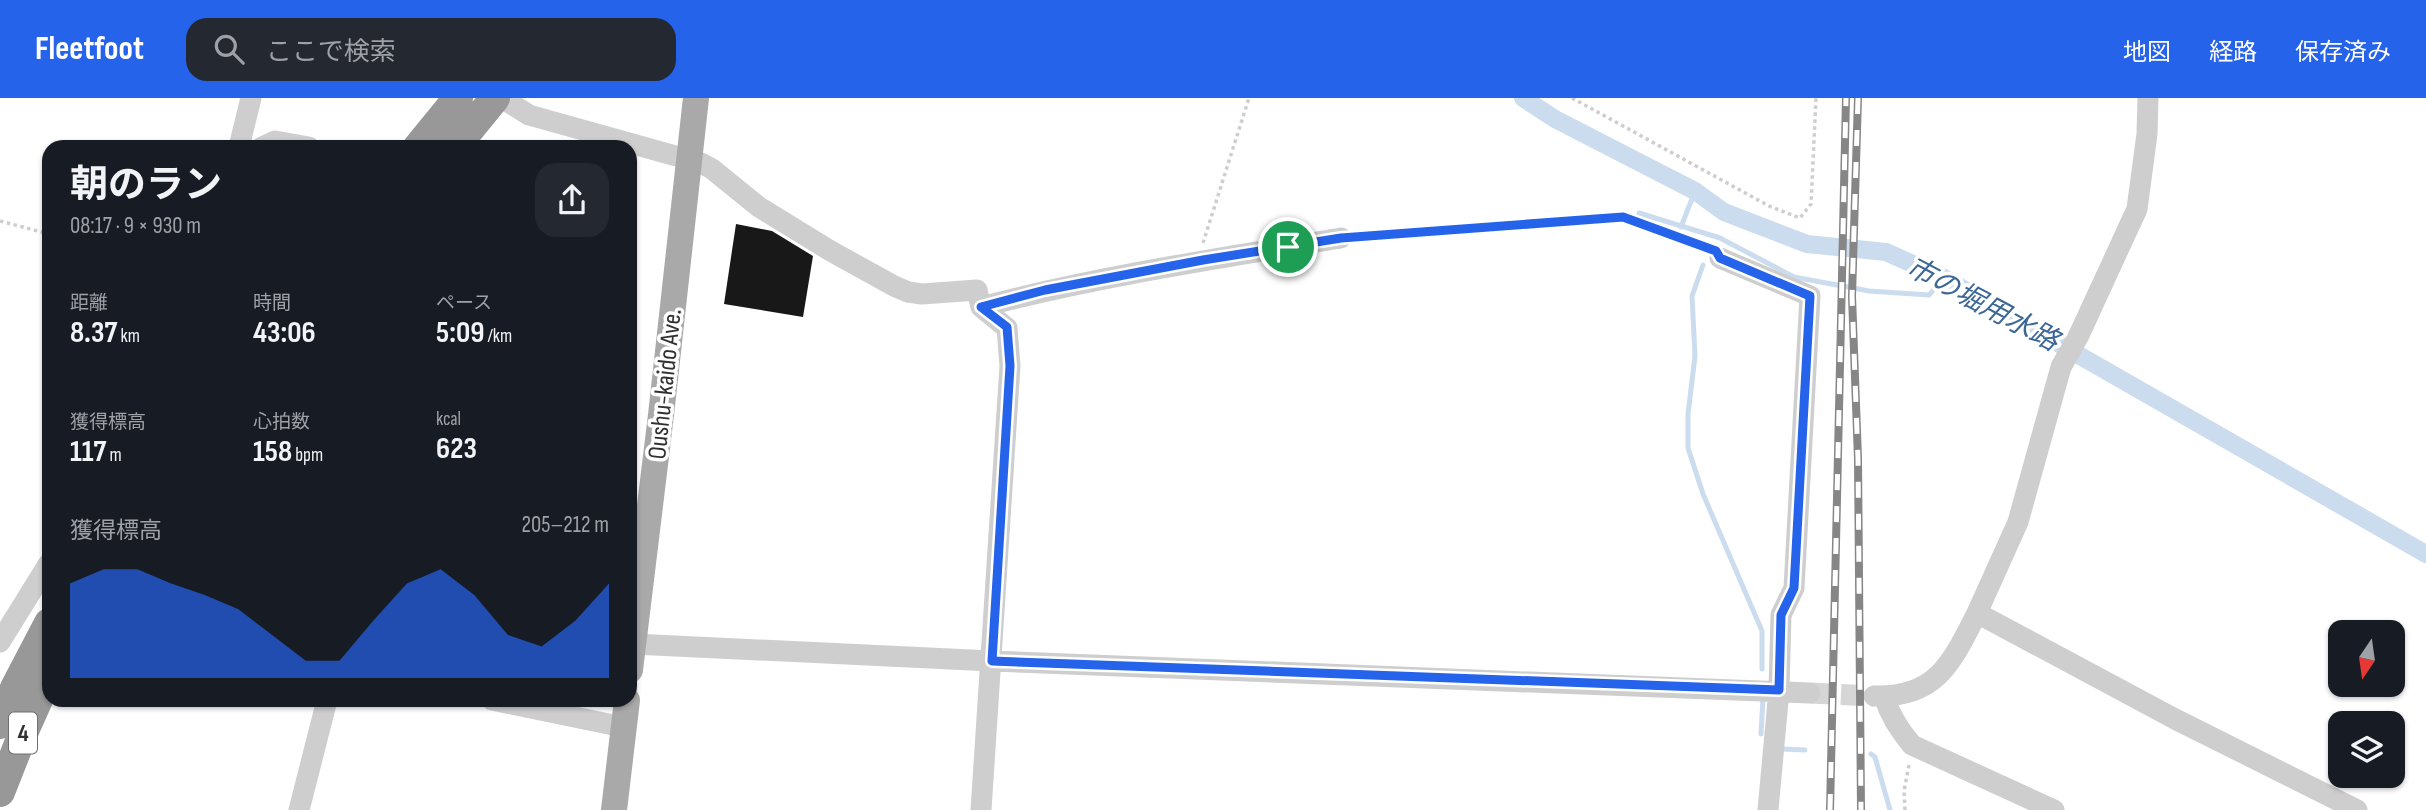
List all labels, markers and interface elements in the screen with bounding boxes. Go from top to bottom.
search box [186,18,676,81]
text: Fleetfoot [35,29,144,69]
icon: search [210,30,248,68]
text: ここで検索 [266,37,396,68]
text: 地図 [2123,38,2171,67]
text: 経路 [2209,38,2257,67]
text: 保存済み [2295,38,2391,67]
text: 朝のラン [70,163,222,208]
button: share [535,163,609,237]
text: 08:17 · 9 × 930 m [70,212,201,240]
pin [1258,217,1318,277]
icon: arrive [1269,228,1307,266]
water label: 市の堀用水路 [1900,250,2066,359]
text: 距離 [70,292,108,315]
text: 時間 [253,292,291,315]
text: ペース [436,292,492,315]
street label: Oushu-kaido Ave. [642,307,689,461]
text: 8.37 [70,315,117,351]
text: 43:06 [253,315,316,351]
text: 5:09 [436,315,484,351]
text: km [117,325,140,348]
text: /km [484,325,512,348]
text: kcal [436,408,461,431]
text: 獲得標高 [70,411,146,434]
text: 心拍数 [253,411,310,434]
text: 623 [436,431,477,467]
text: 117 [70,434,106,470]
text: 158 [253,434,292,470]
text: m [106,444,122,467]
text: bpm [292,444,323,467]
text: 205–212 m [521,511,609,539]
text: 獲得標高 [70,517,162,545]
north arrow [2328,620,2404,696]
map controls [2328,620,2405,788]
button: layers [2328,711,2405,788]
road number: 4 [9,712,37,754]

